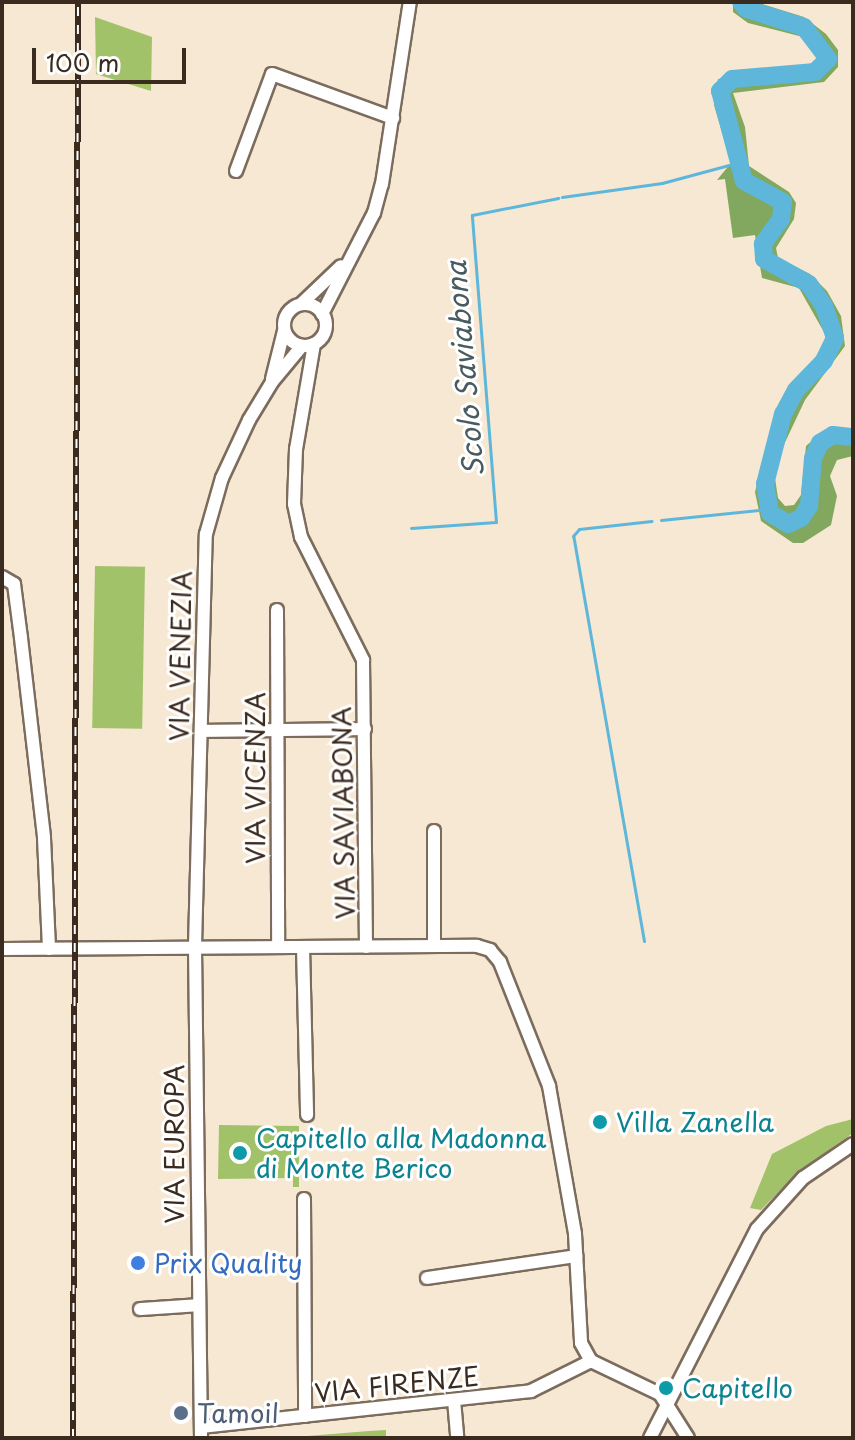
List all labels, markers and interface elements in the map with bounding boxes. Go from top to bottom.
scale bar [36,32,190,82]
text: 100 m [46,44,119,80]
water label: Scolo Saviabona [438,259,490,479]
street label: VIA VENEZIA [163,570,197,742]
street label: VIA VICENZA [239,692,271,864]
street label: VIA SAVIABONA [326,706,360,920]
street label: VIA EUROPA [158,1064,190,1224]
place label: Villa Zanella [616,1106,772,1138]
marker: Villa Zanella [591,1113,609,1131]
place label: Capitello alla Madonna di Monte Berico [256,1122,547,1184]
marker: Capitello alla Madonna di Monte Berico [231,1144,249,1162]
place label: Prix Quality [154,1247,303,1279]
marker: Prix Quality [129,1254,147,1272]
street label: VIA FIRENZE [313,1360,481,1408]
place label: Capitello [682,1372,793,1404]
marker: Capitello [657,1379,675,1397]
place label: Tamoil [197,1397,279,1429]
marker: Tamoil [172,1404,190,1422]

